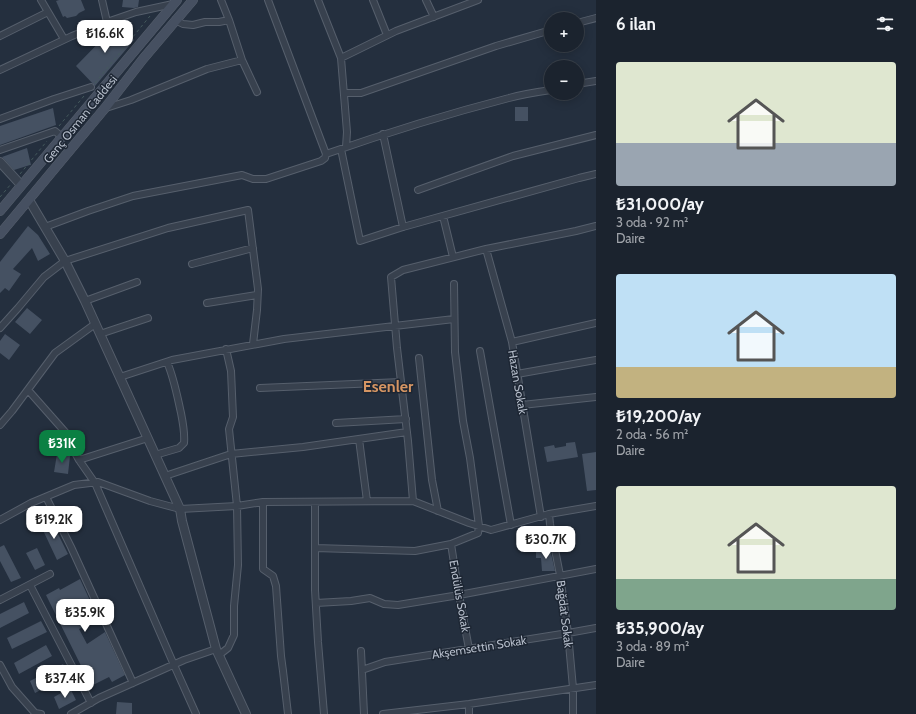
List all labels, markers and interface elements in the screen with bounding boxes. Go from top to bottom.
map controls [544,12,584,100]
button: + [544,12,584,52]
icon: filters [874,13,896,35]
text: 6 ilan [616,14,656,34]
pin: ₺16.6K [72,20,138,54]
text: ₺16.6K [86,25,124,41]
button: − [544,60,584,100]
street label: Genç Osman Caddesi [40,72,120,166]
icon: home [720,88,792,160]
text: ₺31,000/ay [616,194,704,214]
text: 3 oda · 92 m² [616,214,688,230]
text: Daire [616,230,645,246]
icon: home [720,300,792,372]
street label: Hazan Sokak [505,349,531,416]
district label: Esenler [363,377,414,396]
text: ₺19,200/ay [616,406,701,426]
text: 2 oda · 56 m² [616,426,688,442]
pin: ₺31K [38,430,86,464]
text: ₺31K [48,435,76,451]
text: Daire [616,442,645,458]
pin: ₺19.2K [21,506,87,540]
text: ₺19.2K [35,511,73,527]
icon: home [720,512,792,584]
pin: ₺30.7K [513,526,579,560]
text: ₺30.7K [525,531,567,547]
street label: Endülüs Sokak [446,559,474,634]
street label: Bağdat Sokak [553,579,577,649]
pin: ₺35.9K [52,599,118,633]
text: ₺35.9K [65,604,105,620]
text: ₺35,900/ay [616,618,704,638]
street label: Akşemsettin Sokak [431,632,528,662]
text: 3 oda · 89 m² [616,638,689,654]
text: Daire [616,654,645,670]
pin: ₺37.4K [32,665,98,699]
text: ₺37.4K [45,670,85,686]

